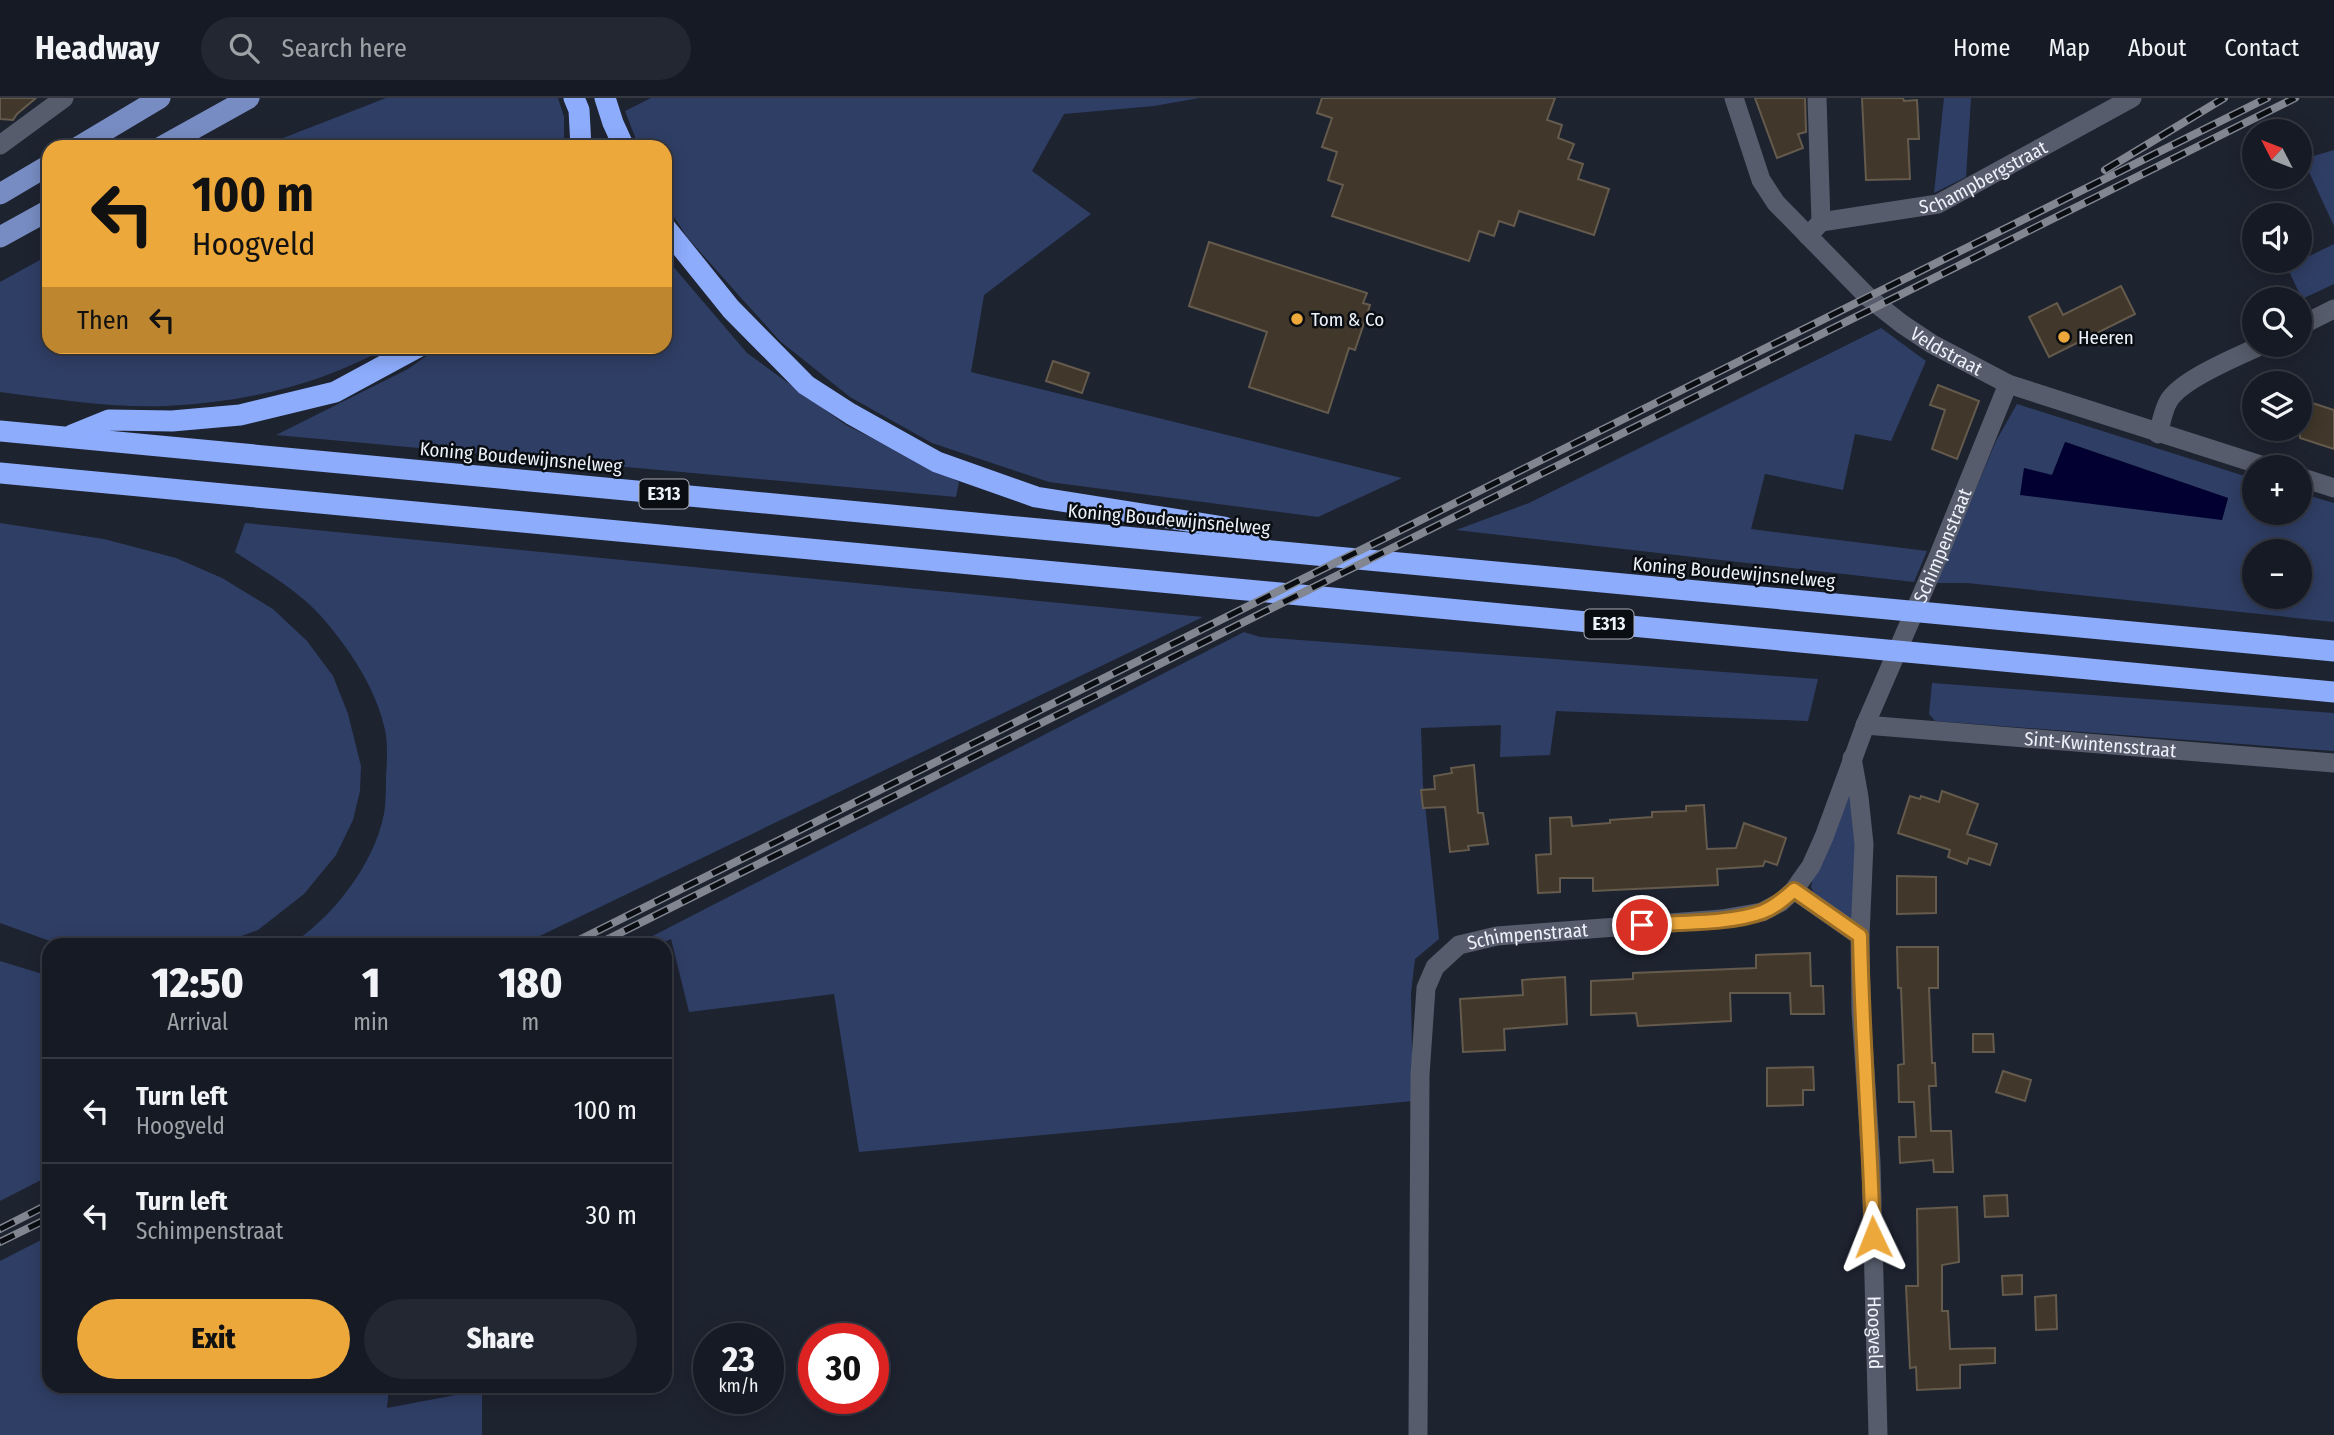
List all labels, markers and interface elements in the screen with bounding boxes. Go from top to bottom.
search box [201,17,691,80]
text: Headway [35,28,159,68]
icon: search [225,29,263,67]
text: Search here [281,33,407,64]
text: Home [1953,34,2010,62]
text: Map [2048,34,2090,62]
text: About [2128,34,2186,62]
text: Contact [2224,34,2299,62]
north arrow [2242,119,2312,189]
map controls [2242,119,2312,609]
street label: Schampbergstraat [1917,135,2052,219]
text: 100 m [192,165,314,224]
icon: left [77,168,168,259]
button: sound [2242,203,2312,273]
text: Hoogveld [192,225,315,263]
button: search [2242,287,2312,357]
icon: left [143,301,181,339]
text: Then [77,305,129,336]
place label: Tom & Co [1311,308,1384,331]
marker: Tom & Co [1289,311,1305,327]
street label: Veldstraat [1906,322,1987,381]
place label: Heeren [2078,326,2134,349]
marker: Heeren [2056,329,2072,345]
button: layers [2242,371,2312,441]
street label: Koning Boudewijnsnelweg [419,437,623,478]
button: + [2242,455,2312,525]
road number: E313 [640,480,688,508]
street label: Schimpenstraat [1909,484,1977,606]
street label: Koning Boudewijnsnelweg [1067,499,1271,540]
button: − [2242,539,2312,609]
street label: Koning Boudewijnsnelweg [1632,552,1836,593]
road number: E313 [1584,610,1634,638]
street label: Sint-Kwintensstraat [2023,727,2178,762]
pin [1612,895,1672,955]
icon: arrive [1623,906,1661,944]
street label: Schimpenstraat [1465,918,1590,955]
text: 12:50 [152,958,244,1008]
text: 1 [362,958,380,1008]
text: 180 [498,958,562,1008]
text: Arrival [167,1008,228,1036]
text: min [353,1008,389,1036]
text: m [522,1008,539,1036]
text: Turn left [136,1081,228,1112]
icon: left [77,1092,115,1130]
text: 100 m [574,1095,637,1126]
text: Hoogveld [136,1112,225,1140]
text: Turn left [136,1186,228,1217]
icon: left [77,1197,115,1235]
text: 30 m [586,1200,637,1231]
position arrow [1836,1200,1910,1274]
text: Schimpenstraat [136,1217,283,1245]
street label: Hoogveld [1862,1296,1887,1370]
button: Exit [77,1299,350,1379]
button: Share [364,1299,637,1379]
speed limit sign: 30 [798,1323,889,1414]
text: 23 [722,1338,755,1380]
text: km/h [718,1375,759,1397]

